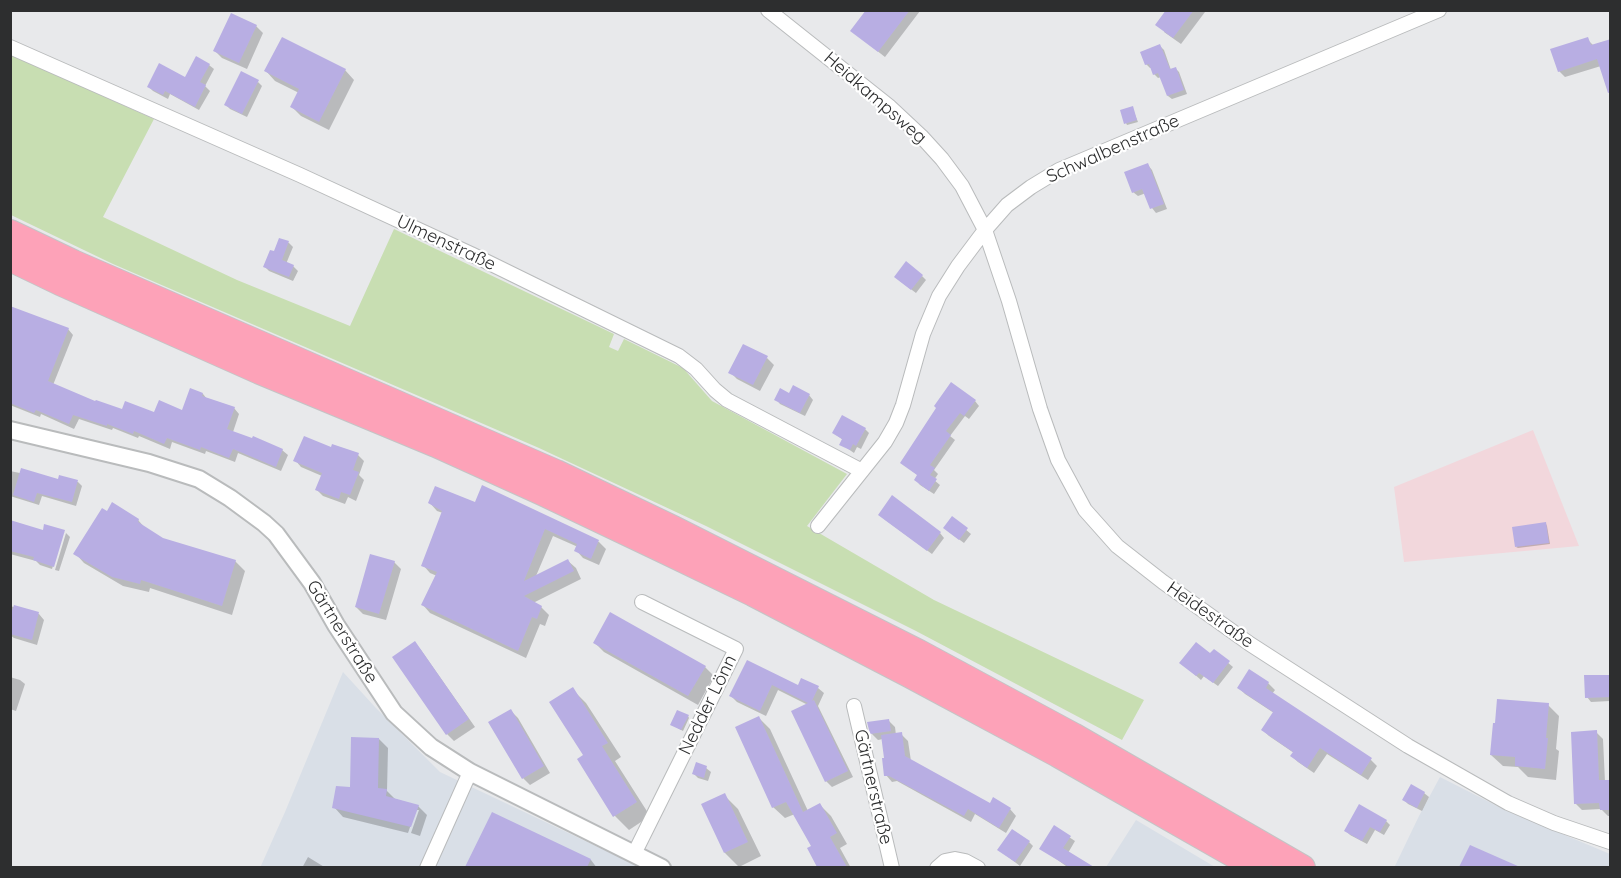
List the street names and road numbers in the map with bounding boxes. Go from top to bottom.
street label: Heidkampsweg [819,48,931,148]
street label: Schwalbenstraße [1043,110,1183,188]
street label: Ulmenstraße [393,211,499,275]
street label: Gärtnerstraße [302,576,382,688]
street label: Heidestraße [1162,577,1258,653]
street label: Nedder Lönn [675,652,741,758]
street label: Gärtnerstraße [849,727,897,847]

